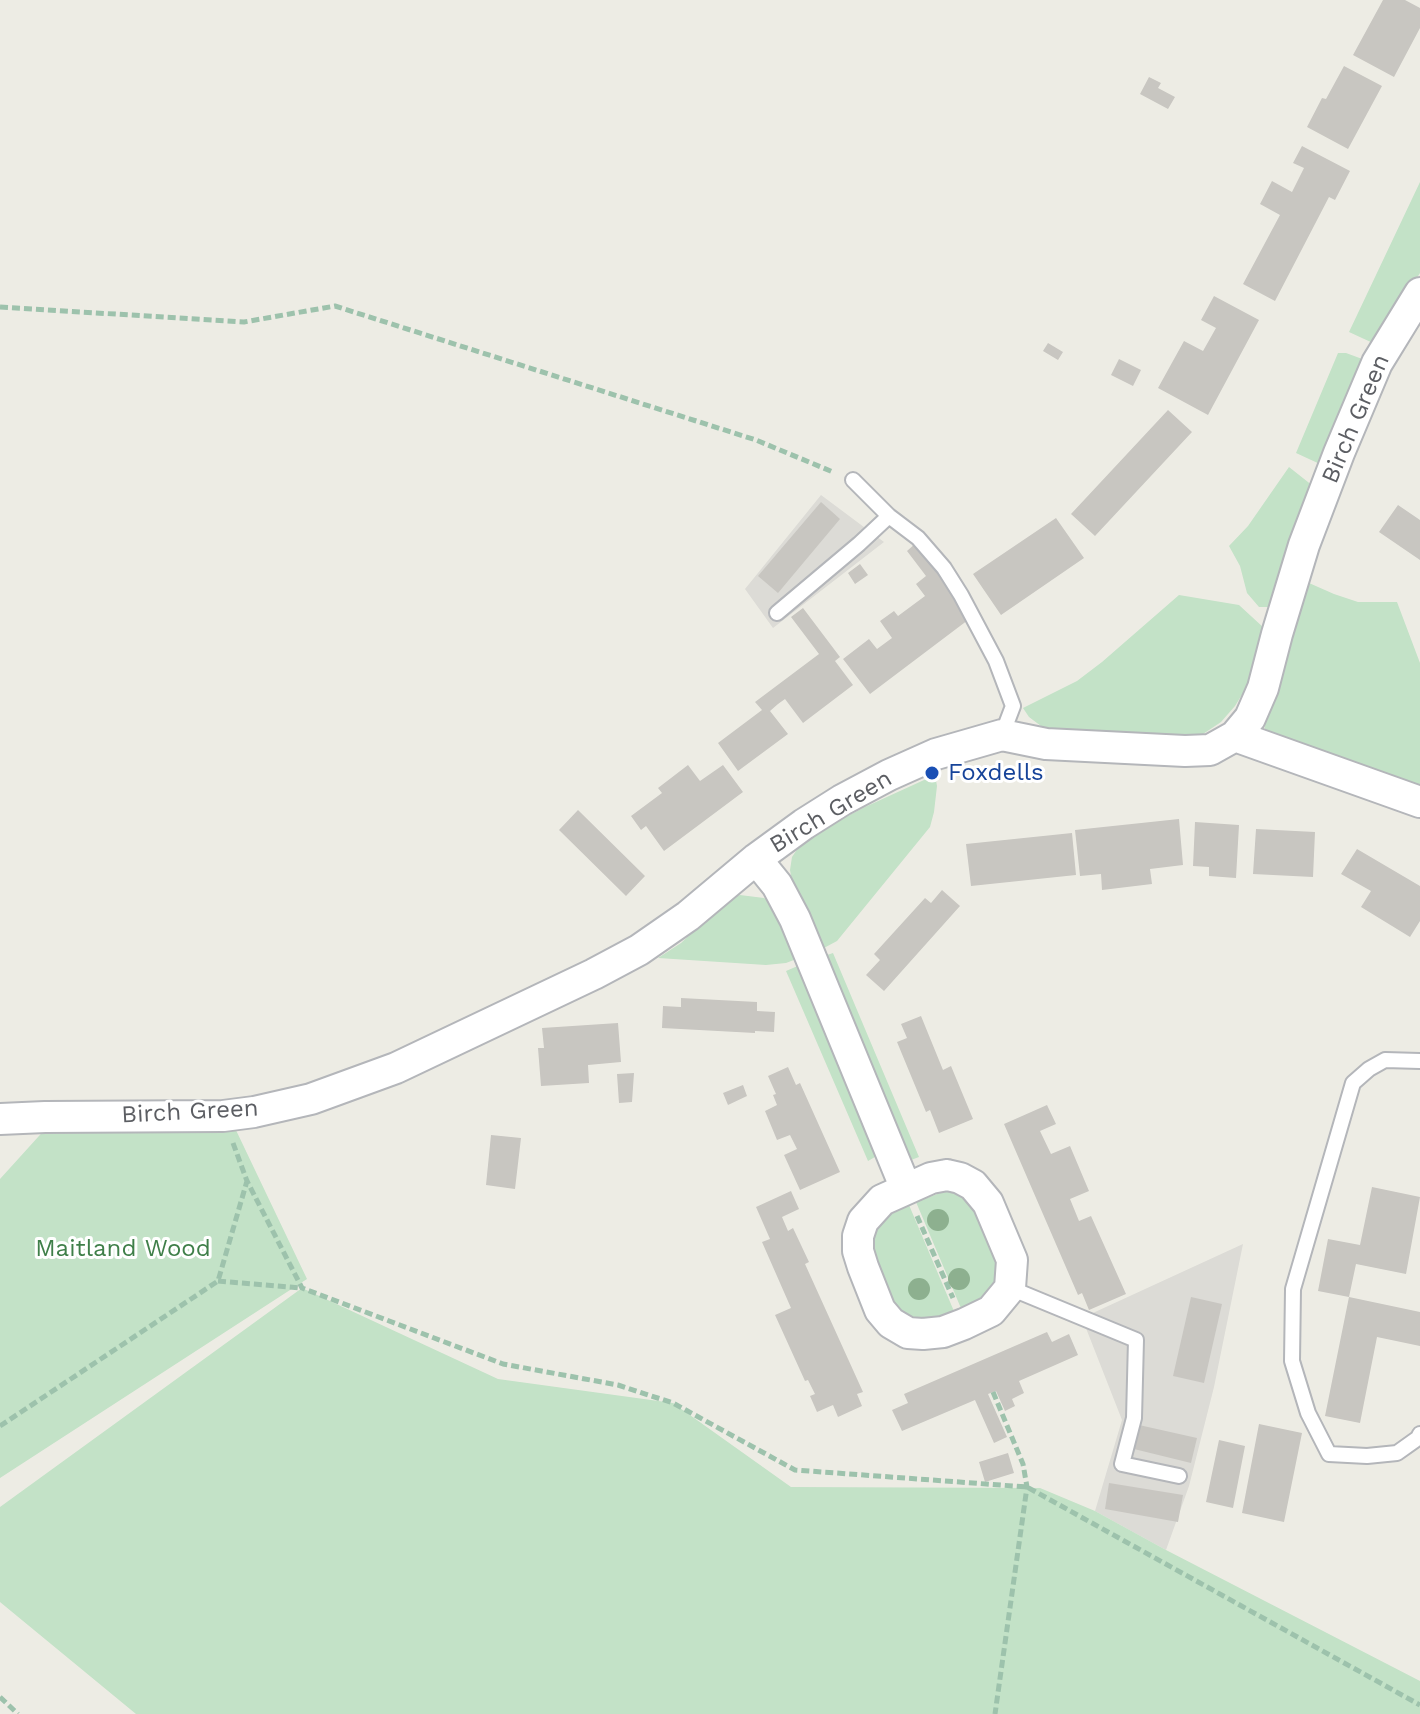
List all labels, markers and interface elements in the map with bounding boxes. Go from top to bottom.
street label: Birch Green [1316,350,1396,488]
place label: Foxdells [948,759,1044,787]
street label: Birch Green [765,764,897,860]
marker: Foxdells [923,764,941,782]
street label: Birch Green [121,1094,259,1130]
park label: Maitland Wood [35,1235,211,1263]

